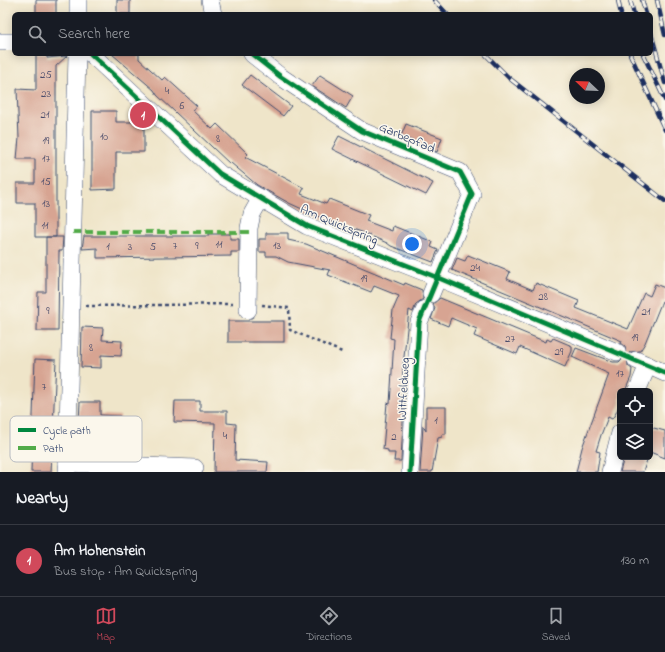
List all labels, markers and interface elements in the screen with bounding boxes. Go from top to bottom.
search box [12,12,653,56]
icon: search [26,23,48,45]
text: Search here [58,23,130,45]
house number: 25 [40,67,52,83]
north arrow [569,68,605,104]
house number: 4 [165,83,170,99]
house number: 23 [41,86,51,102]
house number: 6 [180,98,185,114]
pin: 1 [130,100,156,130]
house number: 21 [41,107,50,123]
street label: Garbepfad [376,118,439,159]
house number: 10 [100,129,108,145]
house number: 8 [216,131,220,147]
house number: 19 [43,133,50,149]
house number: 17 [42,151,50,167]
house number: 15 [41,174,51,190]
house number: 13 [42,196,50,212]
street label: Am Quickspring [297,200,381,251]
house number: 11 [42,218,49,234]
your location [402,234,422,254]
house number: 11 [216,237,223,253]
house number: 7 [173,238,178,254]
house number: 9 [195,238,199,254]
house number: 13 [273,238,281,254]
house number: 1 [106,239,110,255]
house number: 3 [128,239,133,255]
house number: 5 [150,239,156,255]
house number: 24 [470,260,480,276]
house number: 19 [361,271,368,287]
house number: 28 [538,289,548,305]
house number: 9 [46,303,50,319]
house number: 21 [642,304,651,320]
house number: 19 [632,330,639,346]
house number: 27 [505,331,515,347]
house number: 8 [89,340,93,356]
house number: 29 [555,344,564,360]
street label: Wittfeldweg [393,357,416,421]
house number: 17 [616,366,624,382]
house number: 7 [42,379,47,395]
map controls [617,388,653,460]
button: locate [617,388,653,424]
house number: 1 [434,413,438,429]
legend [10,416,142,462]
text: Cycle path [43,423,91,440]
button: layers [617,424,653,460]
house number: 4 [223,428,228,444]
house number: 2 [391,429,397,445]
text: Path [43,441,64,457]
text: Nearby [16,486,68,511]
text: Am Hohenstein [54,540,145,562]
text: 1 [27,551,31,570]
text: 130 m [621,551,649,570]
text: Bus stop · Am Quickspring [54,562,197,581]
tab: Map [95,605,117,645]
tab: Directions [306,605,352,645]
tab: Saved [542,605,570,645]

